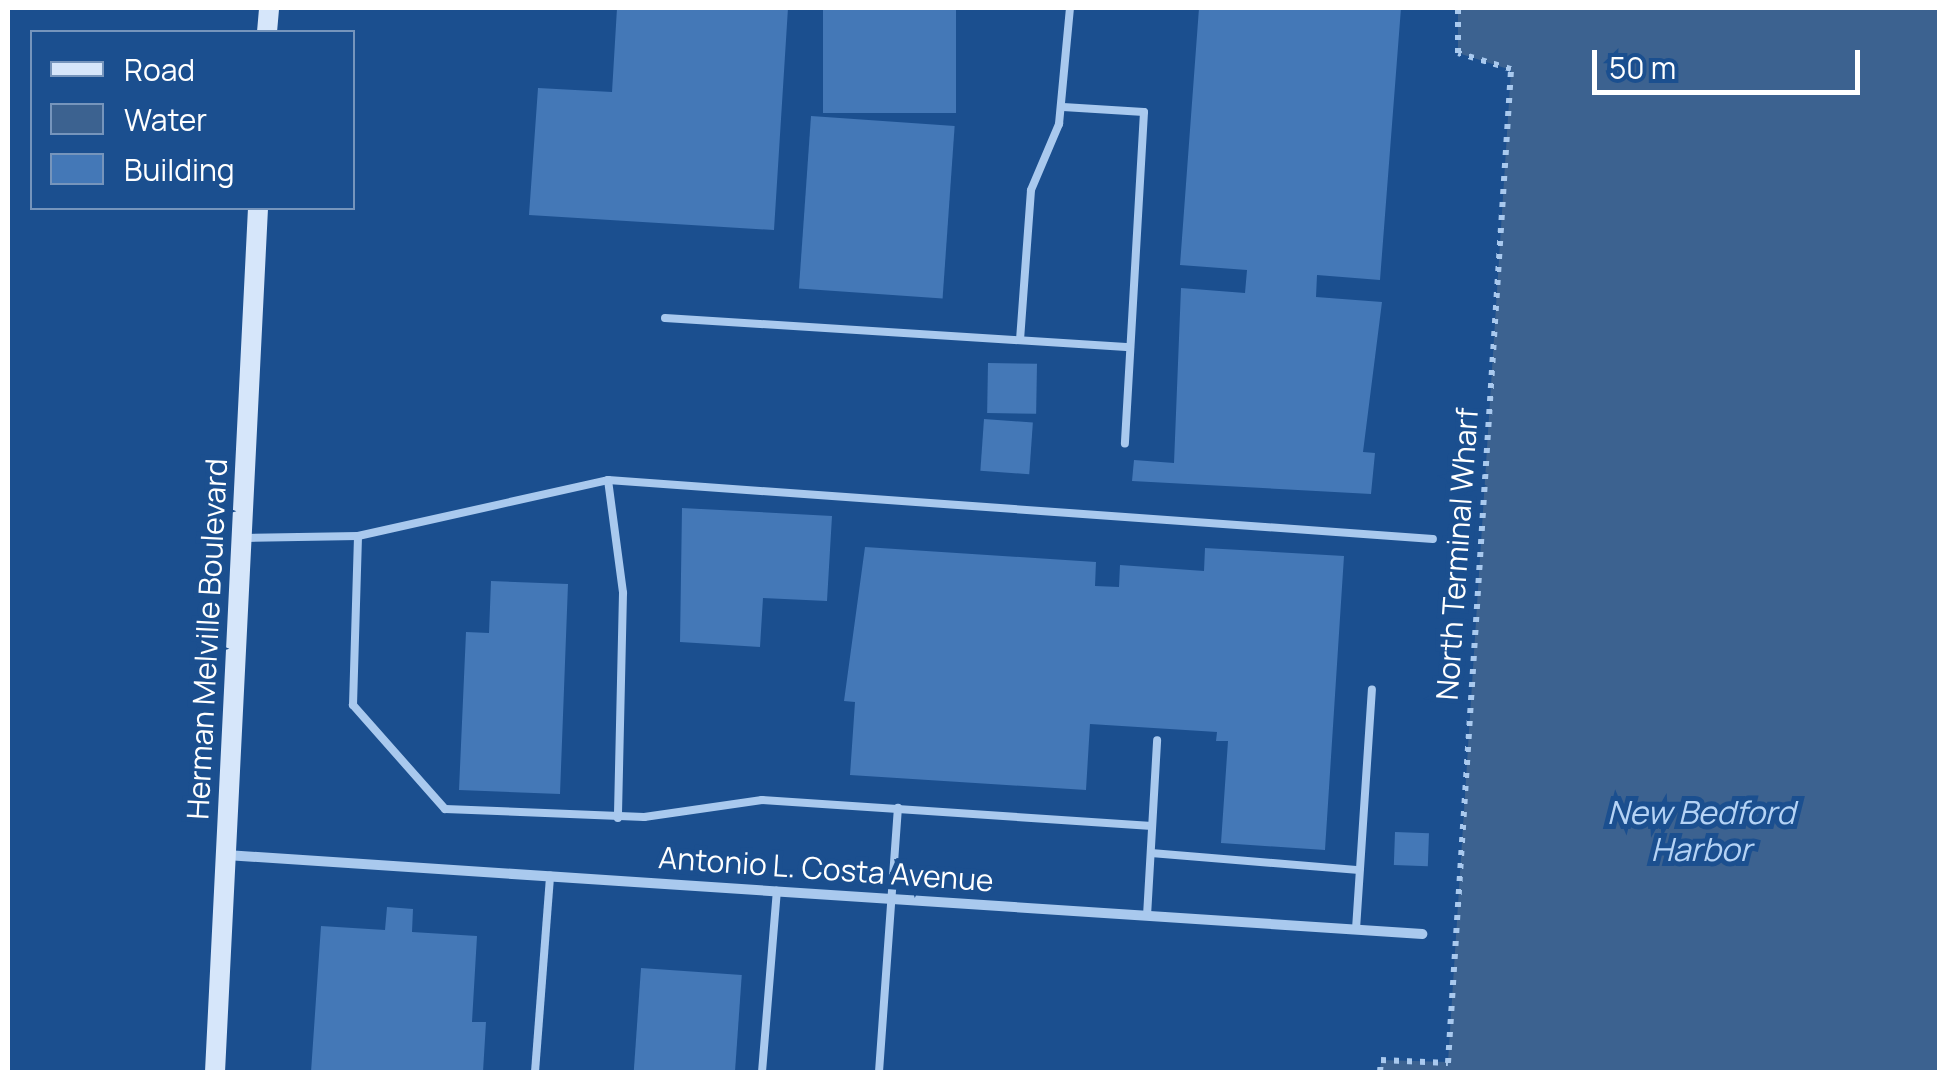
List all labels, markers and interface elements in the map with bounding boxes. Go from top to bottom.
legend [30,30,355,210]
scale bar [1597,30,1864,92]
text: 50 m [1609,47,1676,88]
text: Road [124,49,195,90]
text: Water [124,99,207,140]
text: Building [124,149,235,190]
street label: North Terminal Wharf [1429,407,1485,701]
street label: Herman Melville Boulevard [180,458,234,820]
water label: New Bedford Harbor [1607,794,1795,869]
street label: Antonio L. Costa Avenue [657,839,995,899]

